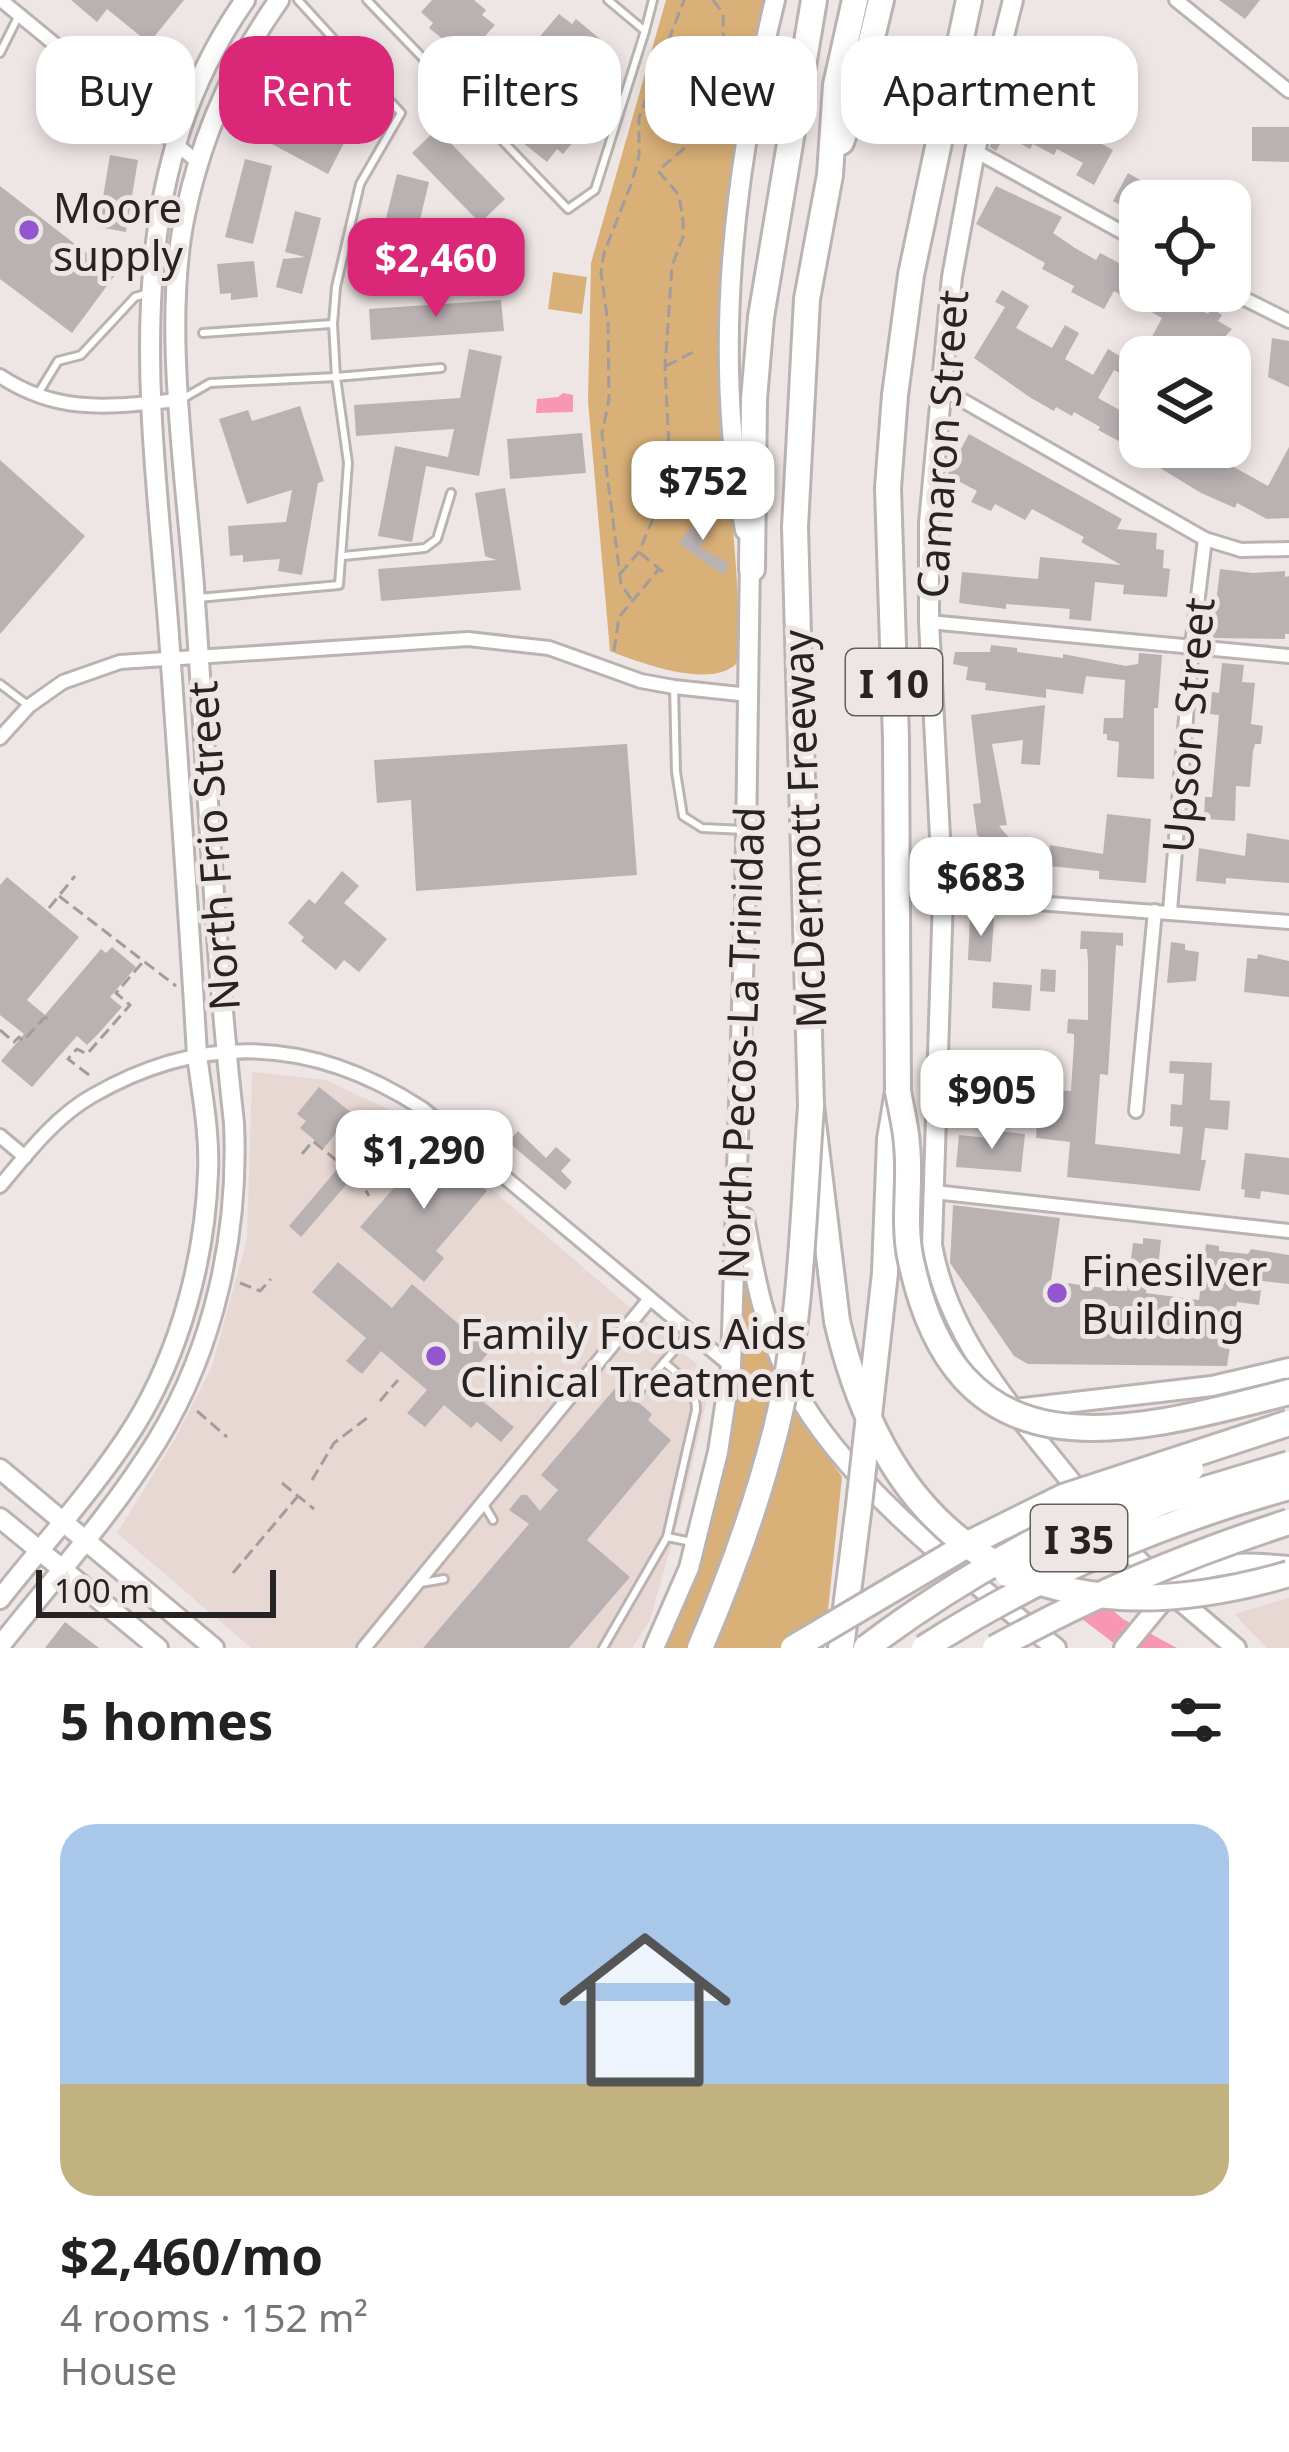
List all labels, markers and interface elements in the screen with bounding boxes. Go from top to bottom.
chip: Buy [36,36,195,144]
chip: Rent [219,36,394,144]
chip: Filters [418,36,621,144]
chip: New [645,36,817,144]
chip: Apartment [841,36,1138,144]
place label: Moore supply [53,178,184,283]
map controls [1119,180,1251,468]
button: locate [1119,180,1251,312]
marker: Moore supply [16,217,42,243]
pin: $2,460 [338,218,534,320]
text: $2,460 [375,230,497,283]
street label: Camaron Street [902,288,980,600]
button: layers [1119,336,1251,468]
pin: $752 [632,441,774,543]
text: $752 [658,453,748,506]
street label: Upson Street [1147,595,1227,855]
street label: McDermott Freeway [768,628,838,1029]
road number: I 10 [846,649,942,715]
street label: North Frio Street [172,679,252,1013]
street label: North Pecos-La Trinidad [703,806,777,1280]
pin: $683 [910,837,1052,939]
text: $683 [936,849,1026,902]
pin: $905 [921,1050,1063,1152]
text: $905 [947,1062,1037,1115]
pin: $1,290 [326,1110,522,1212]
text: $1,290 [363,1122,485,1175]
place label: Finesilver Building [1081,1241,1267,1346]
marker: Finesilver Building [1044,1280,1070,1306]
place label: Family Focus Aids Clinical Treatment [460,1304,815,1409]
marker: Family Focus Aids Clinical Treatment [423,1343,449,1369]
road number: I 35 [1031,1505,1127,1571]
scale bar [36,1564,276,1617]
text: 100 m [54,1568,150,1613]
text: 5 homes [60,1685,273,1755]
icon: filters [1163,1687,1229,1753]
icon: home [537,1902,753,2118]
text: $2,460/mo [60,2220,323,2290]
text: 4 rooms · 152 m² [60,2290,368,2343]
text: House [60,2343,177,2396]

